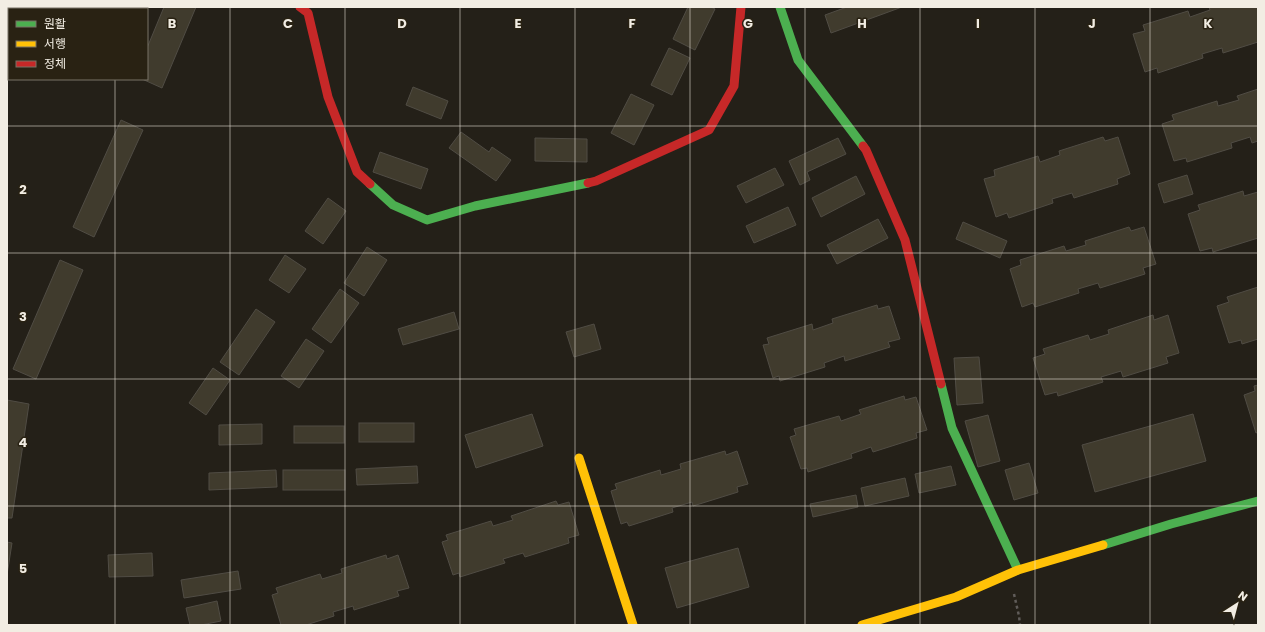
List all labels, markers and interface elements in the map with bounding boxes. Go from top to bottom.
legend [8,8,148,80]
text: B [168,14,177,33]
text: C [283,14,293,33]
text: D [397,14,407,33]
text: E [514,14,522,33]
text: F [628,14,636,33]
text: G [743,14,753,33]
text: H [857,14,867,33]
text: I [976,14,980,33]
text: J [1088,14,1096,33]
text: K [1203,14,1213,33]
text: 원활 [44,15,66,32]
text: 서행 [44,35,66,52]
text: 정체 [44,55,66,72]
text: 2 [19,180,27,199]
text: 3 [19,307,27,326]
text: 4 [19,433,28,452]
text: 5 [19,559,27,578]
north arrow [1217,584,1257,624]
text: N [1235,587,1251,605]

